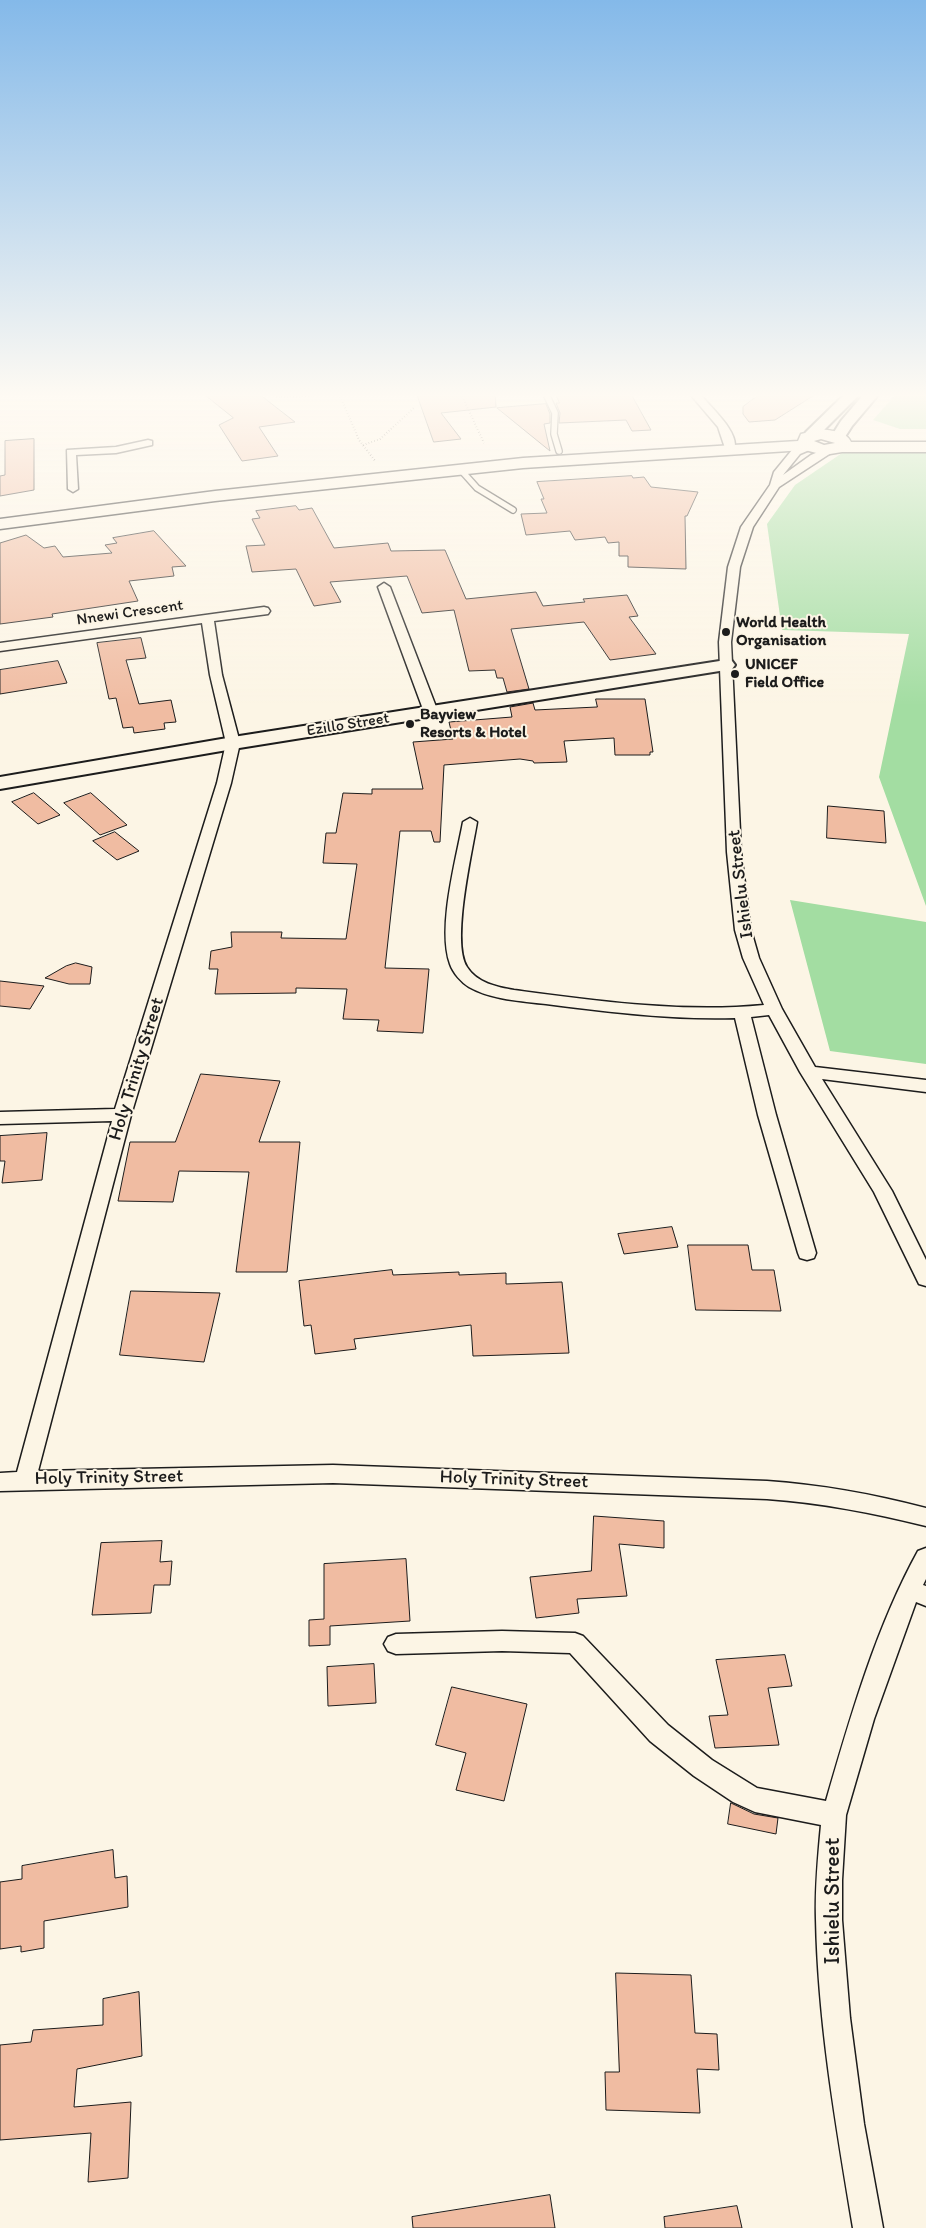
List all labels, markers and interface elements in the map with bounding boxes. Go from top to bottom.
street label: Nnewi Crescent [75,596,185,630]
place label: World Health Organisation [736,613,826,651]
marker: World Health Organisation [720,626,732,638]
place label: UNICEF Field Office [745,655,824,693]
marker: UNICEF Field Office [729,668,741,680]
place label: Bayview Resorts & Hotel [420,705,526,743]
street label: Ezillo Street [305,709,391,741]
marker: Bayview Resorts & Hotel [404,718,416,730]
street label: Ishielu Street [723,828,759,940]
street label: Holy Trinity Street [104,995,170,1143]
street label: Holy Trinity Street [34,1465,184,1491]
street label: Holy Trinity Street [439,1466,589,1494]
street label: Ishielu Street [820,1838,846,1964]

